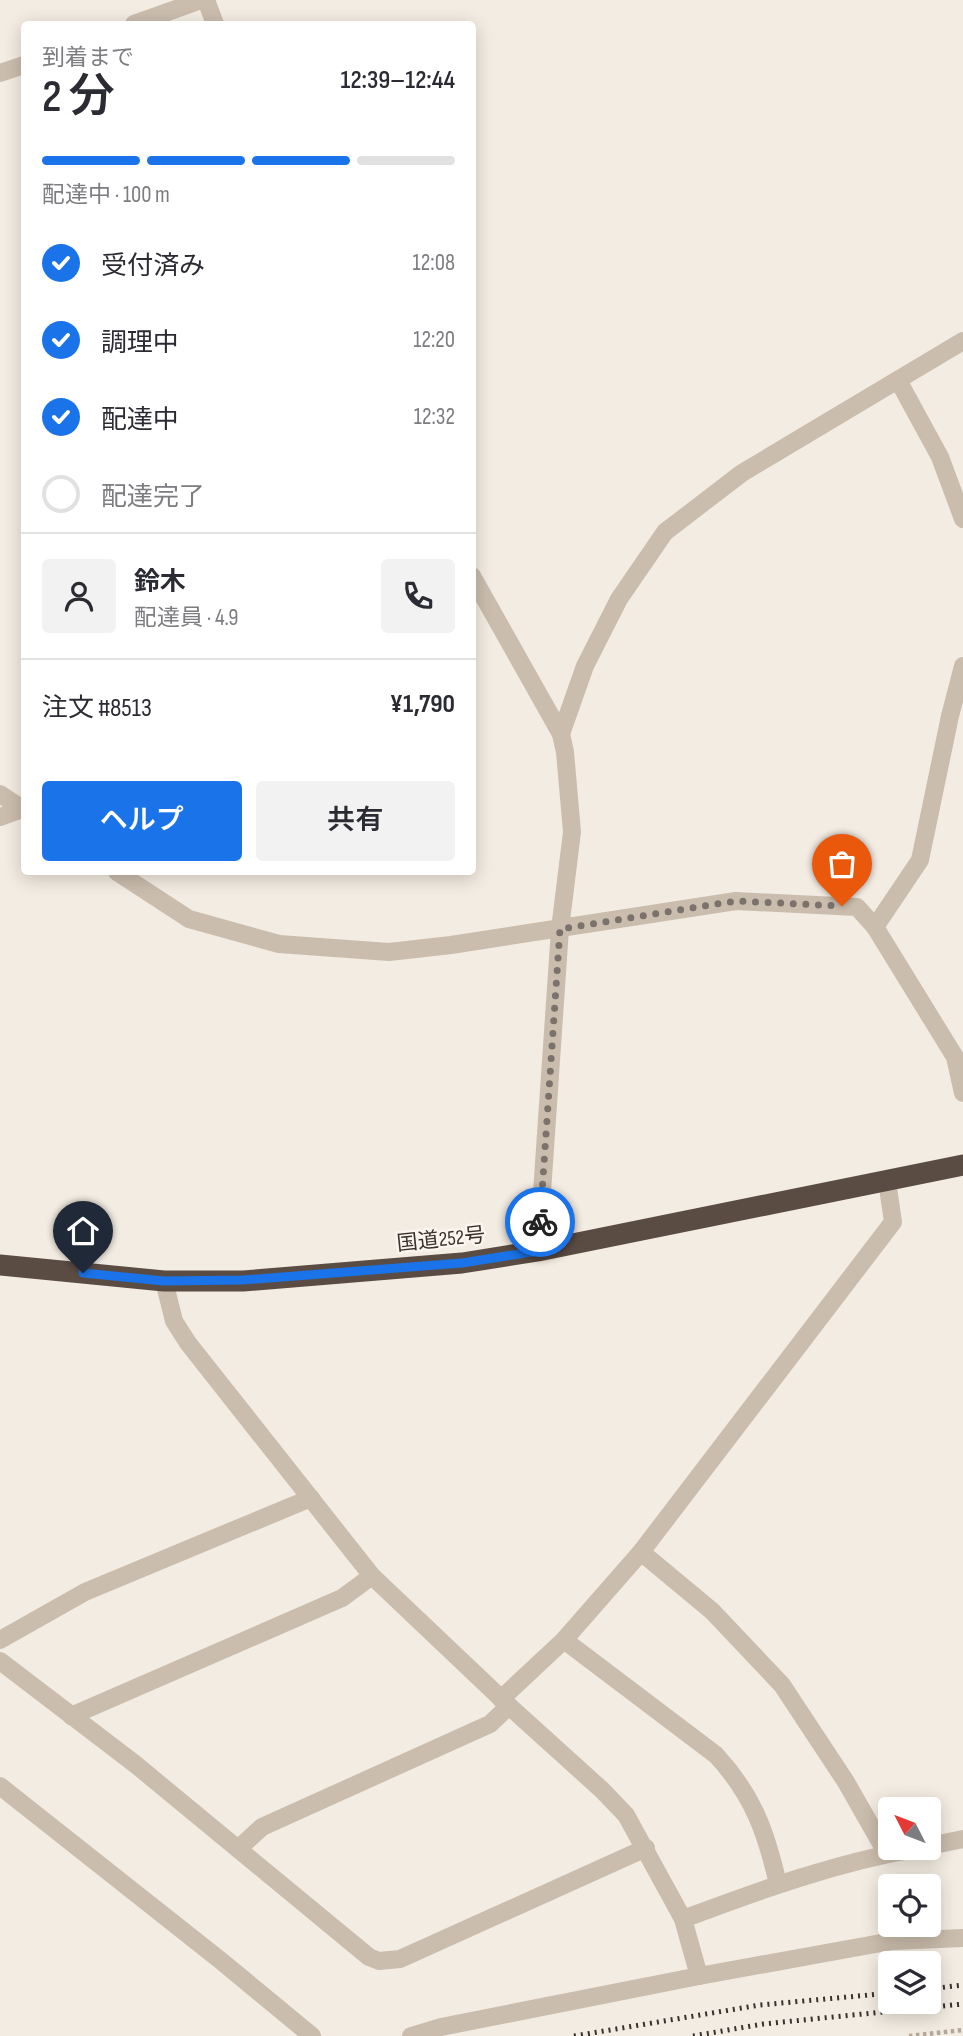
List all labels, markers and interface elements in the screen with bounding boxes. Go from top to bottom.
text: 到着まで [42,44,134,72]
text: 12:39–12:44 [340,65,455,96]
text: 2 分 [42,70,115,125]
text: 配達中 · 100 m [42,181,170,209]
icon: check [42,244,80,282]
text: 12:08 [413,249,455,277]
text: 受付済み [101,251,205,282]
icon: check [42,321,80,359]
text: 12:20 [413,326,455,354]
text: 調理中 [101,328,179,359]
icon: check [42,398,80,436]
text: 12:32 [414,403,455,431]
text: 配達中 [101,405,179,436]
text: 配達完了 [101,482,205,513]
button: person [42,559,116,633]
button: phone [381,559,455,633]
text: 鈴木 [134,567,186,598]
text: 配達員 · 4.9 [134,604,239,632]
text: ¥1,790 [390,689,455,720]
text: 注文 #8513 [42,693,152,724]
button: ヘルプ [42,781,242,861]
button: 共有 [256,781,455,861]
pin [812,834,872,906]
icon: bag [823,845,861,883]
courier [505,1187,575,1257]
pin [53,1201,113,1273]
icon: bike [521,1203,559,1241]
icon: home [64,1212,102,1250]
street label: 国道252号 [396,1222,486,1257]
north arrow [878,1797,942,1860]
map controls [878,1797,941,2014]
button: locate [878,1874,941,1937]
button: layers [878,1951,941,2014]

